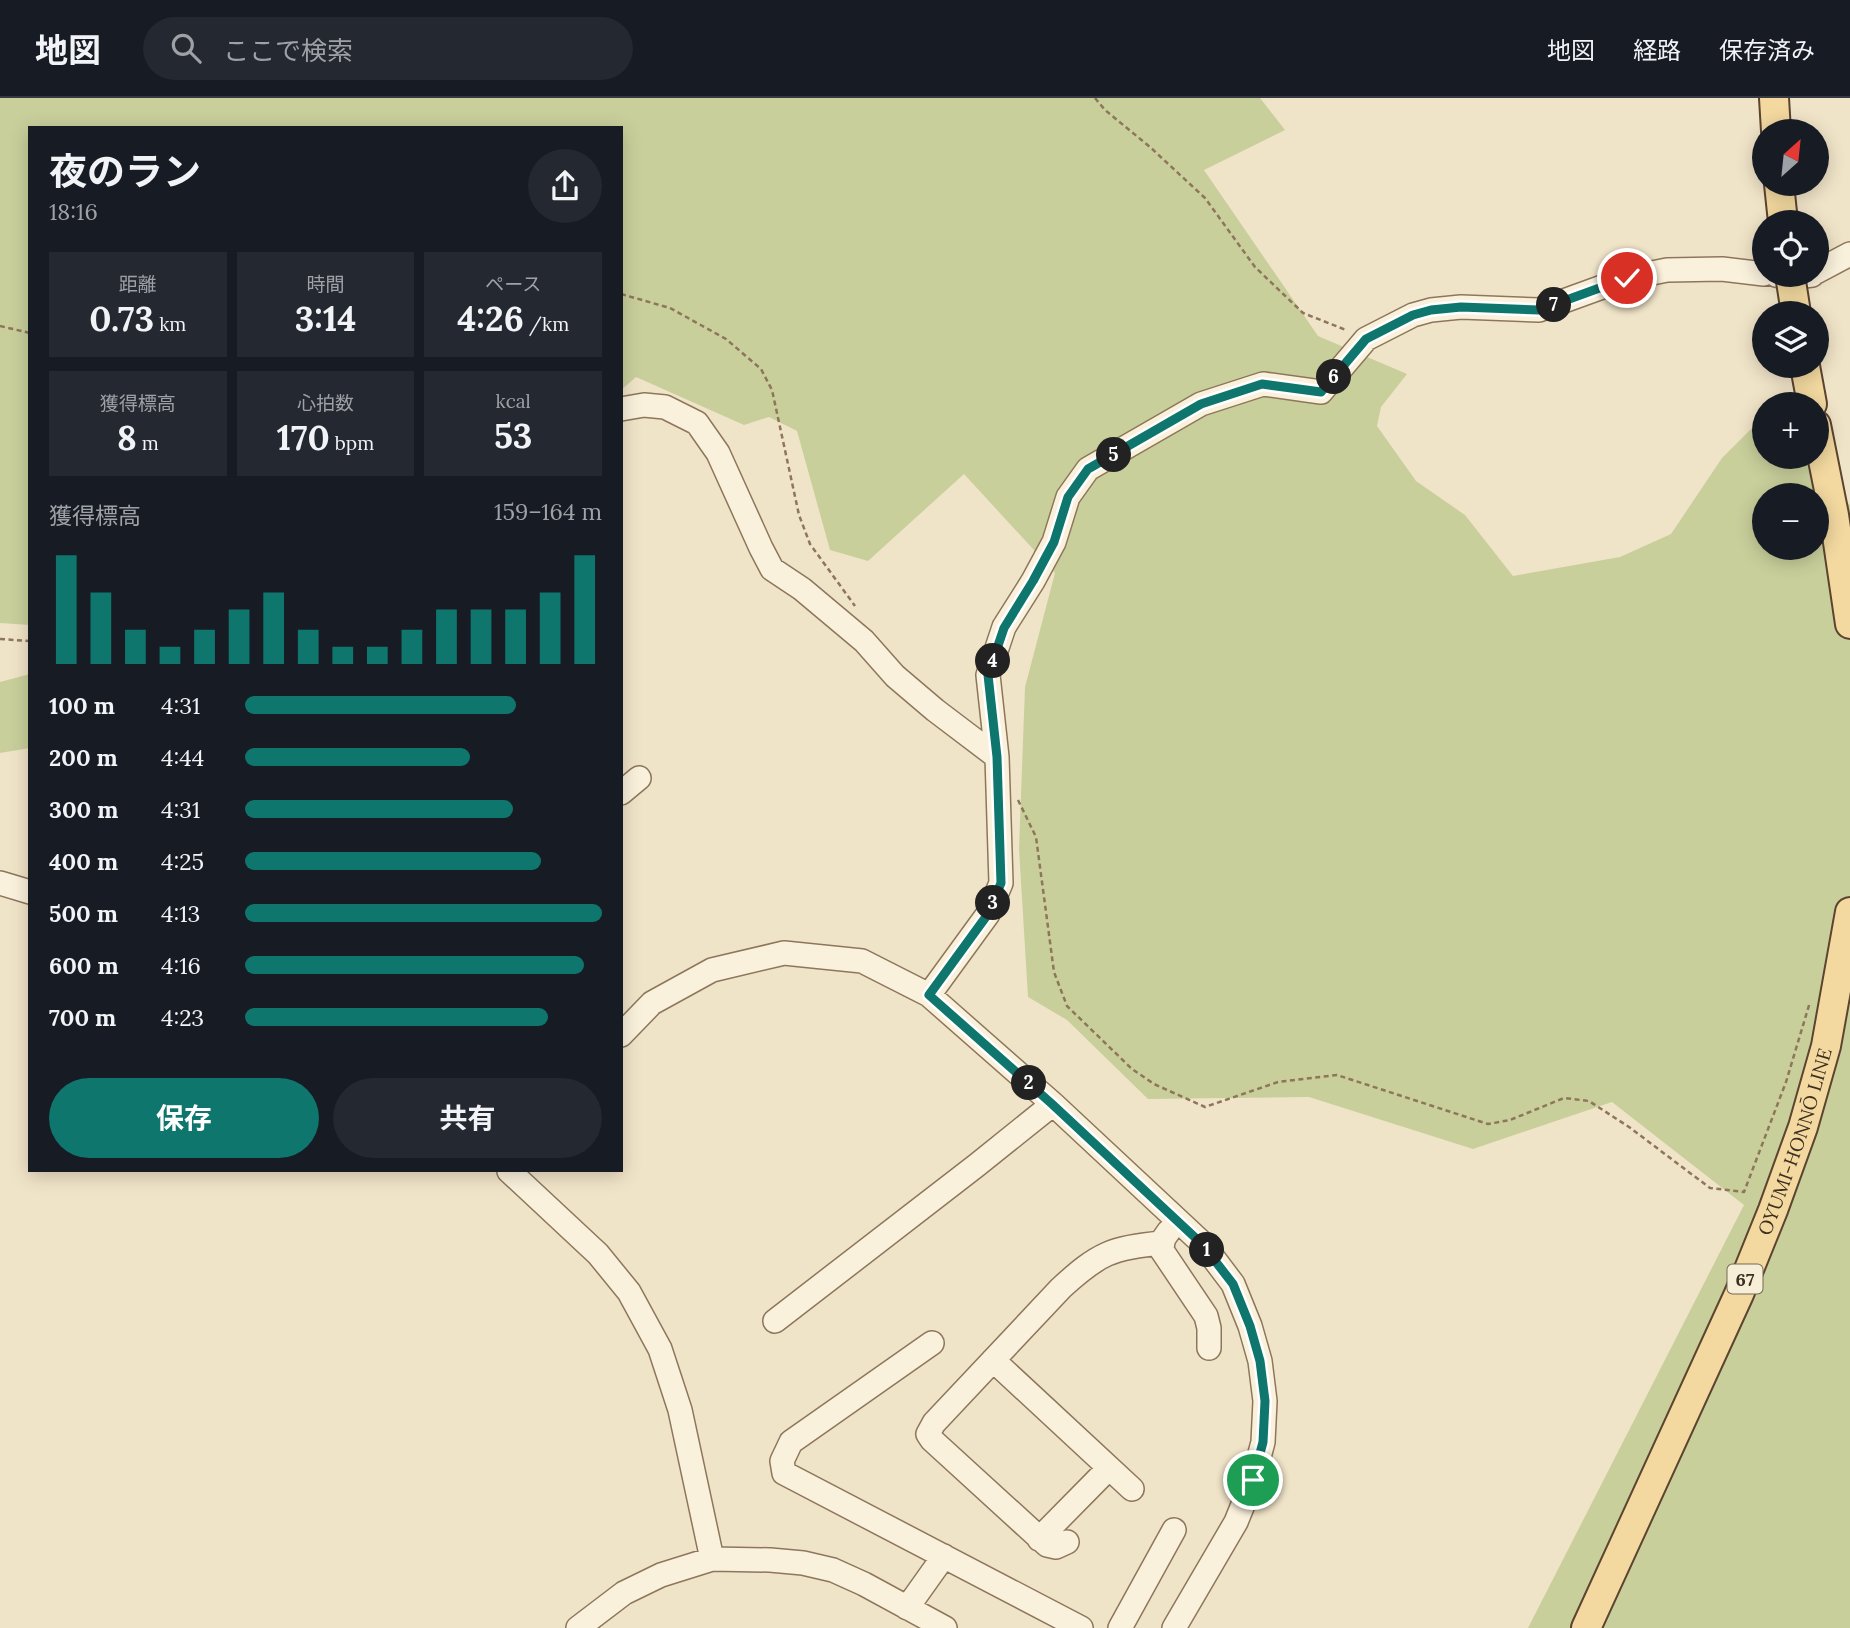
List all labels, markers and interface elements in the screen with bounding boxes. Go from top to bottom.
search box [143,17,633,80]
text: 地図 [35,29,101,71]
icon: search [167,29,205,67]
text: ここで検索 [223,34,353,67]
text: 地図 [1547,35,1595,66]
text: 経路 [1633,35,1681,66]
text: 保存済み [1719,35,1815,66]
north arrow [1752,119,1829,196]
map controls [1752,119,1829,560]
text: 夜のラン [49,147,201,195]
button: share [528,149,602,223]
text: 18:16 [49,197,98,226]
button: locate [1752,210,1829,287]
pin [1597,248,1657,308]
icon: check [1608,259,1646,297]
text: 距離 [119,272,157,296]
text: 時間 [306,272,345,296]
text: ペース [485,272,541,296]
pin: 7 [1536,288,1572,322]
text: 7 [1549,292,1558,316]
text: 0.73 [89,296,154,341]
text: 3:14 [295,296,356,341]
text: 4:26 [457,296,524,341]
button: layers [1752,301,1829,378]
text: km [154,312,186,336]
text: /km [524,312,569,336]
pin: 6 [1316,360,1352,394]
text: 6 [1328,364,1339,388]
text: kcal [496,389,531,413]
text: 獲得標高 [100,391,176,415]
text: 心拍数 [297,391,354,415]
button: + [1752,392,1829,469]
text: 53 [494,413,532,458]
text: 8 [117,415,137,460]
text: 170 [277,415,330,460]
text: m [137,431,159,455]
text: bpm [330,431,374,455]
pin: 5 [1096,438,1132,472]
text: 5 [1108,442,1119,466]
button: − [1752,483,1829,560]
text: 159–164 m [494,497,602,526]
text: 獲得標高 [49,501,141,530]
pin: 4 [976,644,1010,678]
text: 4 [987,648,998,672]
text: 100 m [49,691,115,720]
text: 4:31 [161,691,200,720]
text: 200 m [49,743,118,772]
text: 4:44 [161,743,204,772]
text: 300 m [49,795,118,824]
text: 4:31 [161,795,200,824]
text: 400 m [49,847,118,876]
text: 4:25 [161,847,204,876]
pin: 3 [976,886,1010,920]
text: 3 [987,890,998,914]
text: 500 m [49,899,118,928]
text: 4:13 [161,899,200,928]
text: 600 m [49,951,119,980]
text: 4:16 [161,951,201,980]
text: 700 m [49,1003,116,1032]
text: 4:23 [161,1003,204,1032]
street label: OYUMI-HONNŌ LINE [1752,1045,1837,1239]
pin: 2 [1012,1066,1046,1100]
text: 2 [1023,1070,1034,1094]
button: 保存 [49,1078,319,1158]
button: 共有 [333,1078,602,1158]
pin: 1 [1190,1232,1224,1268]
text: 1 [1203,1237,1210,1261]
road number: 67 [1728,1264,1762,1294]
pin [1223,1450,1283,1510]
icon: arrive [1234,1461,1272,1499]

